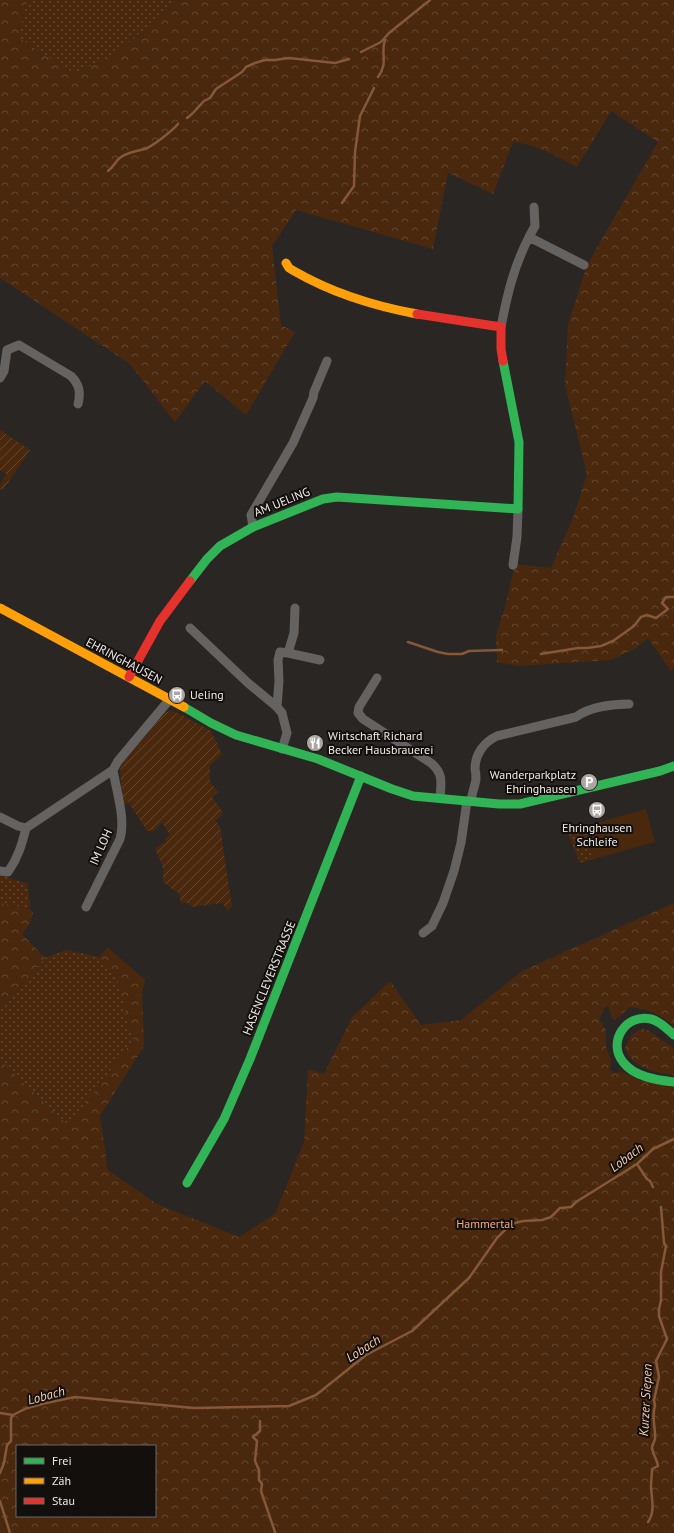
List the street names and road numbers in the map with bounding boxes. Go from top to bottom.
street label: AM UELING [252,484,312,520]
street label: EHRINGHAUSEN [83,634,165,687]
street label: IM LOH [86,826,115,867]
street label: HASENCLEVERSTRASSE [239,918,298,1037]

